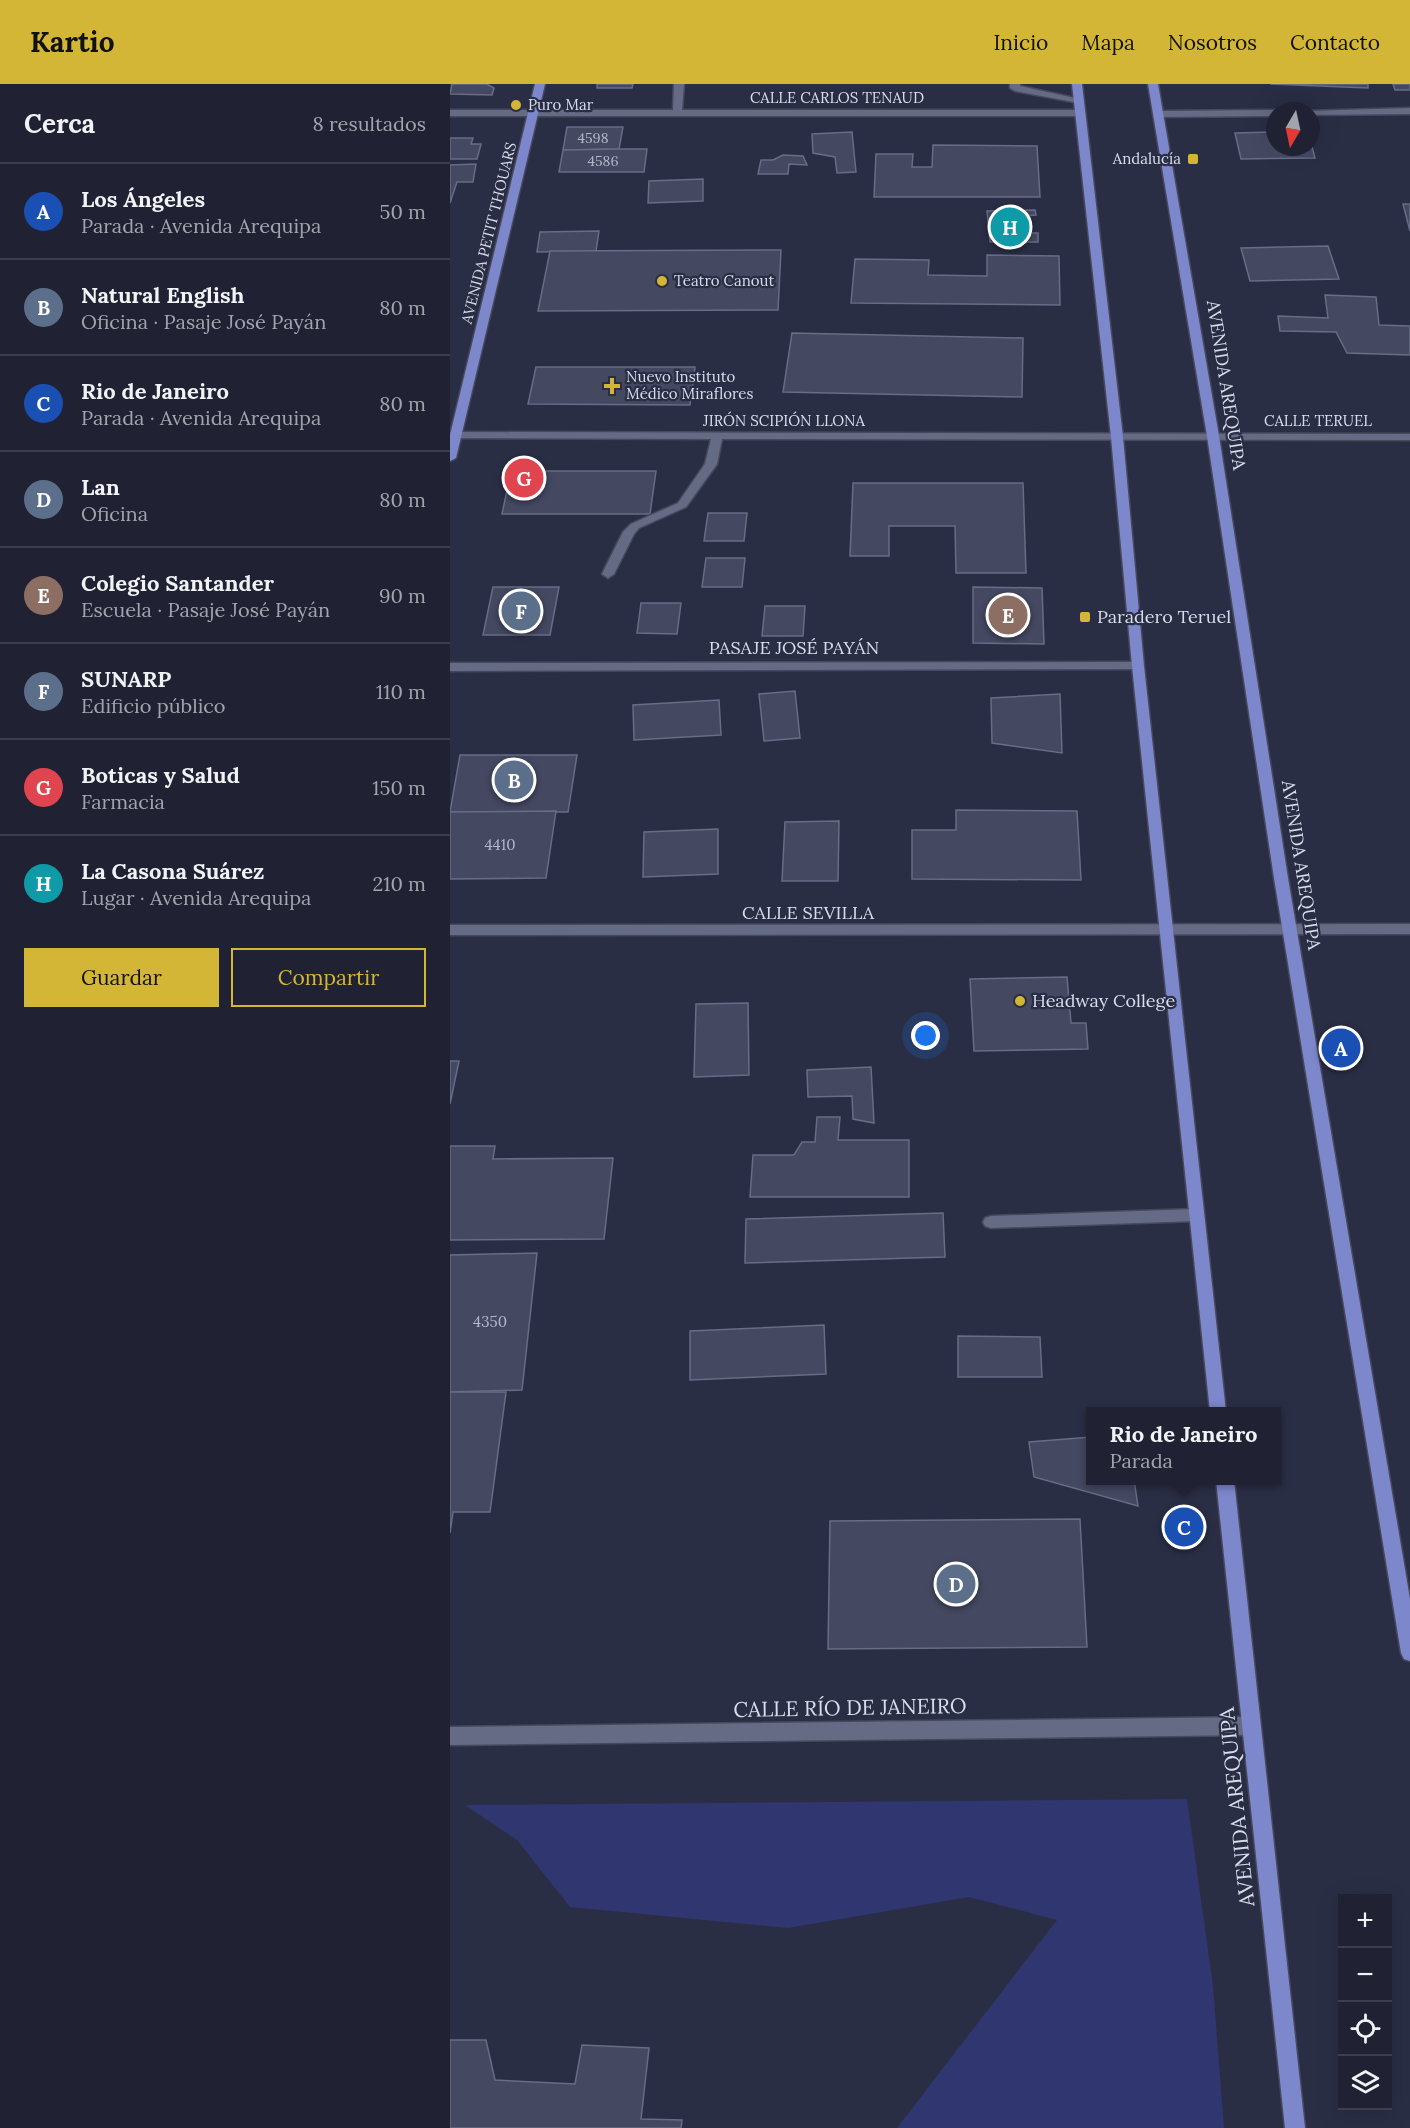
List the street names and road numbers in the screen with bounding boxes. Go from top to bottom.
street label: CALLE CARLOS TENAUD [750,88,924,107]
street label: AVENIDA PETIT THOUARS [457,140,520,327]
street label: AVENIDA AREQUIPA [1202,297,1251,472]
street label: JIRÓN SCIPIÓN LLONA [702,411,866,430]
street label: CALLE TERUEL [1264,411,1372,430]
street label: PASAJE JOSÉ PAYÁN [709,636,879,659]
street label: AVENIDA AREQUIPA [1277,777,1326,952]
street label: CALLE SEVILLA [742,901,875,924]
street label: CALLE RÍO DE JANEIRO [733,1692,967,1723]
street label: AVENIDA AREQUIPA [1213,1705,1260,1909]

